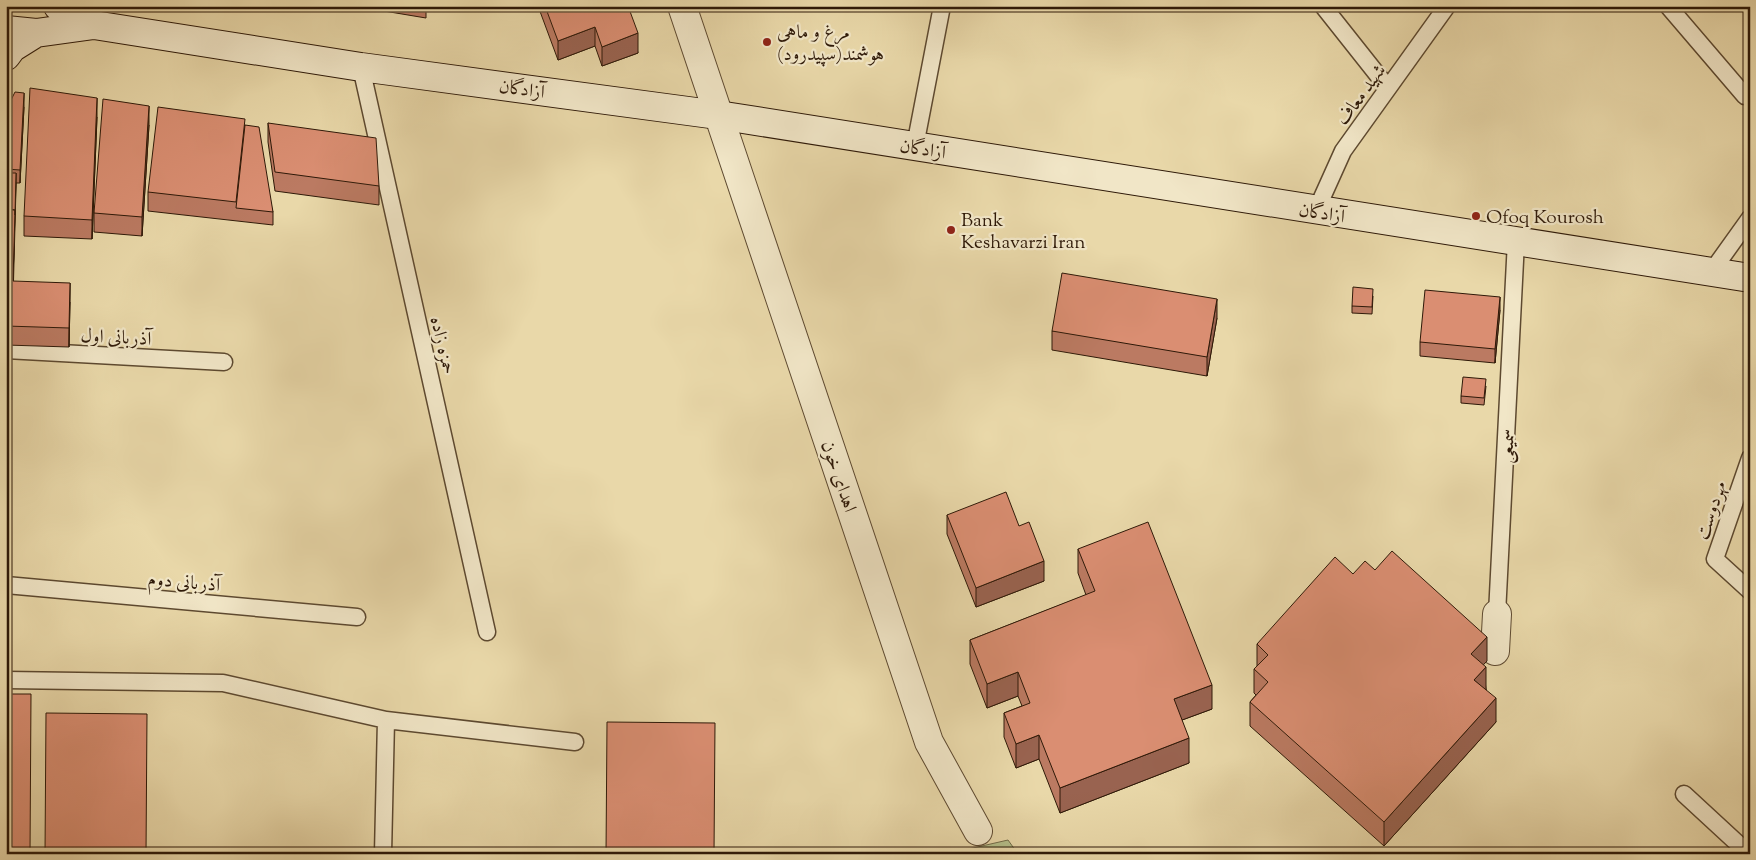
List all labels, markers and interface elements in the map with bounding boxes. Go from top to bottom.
place label: مرغ و ماهی هوشمند(سپیدرود) [777,20,884,69]
marker: مرغ و ماهی هوشمند(سپیدرود) [761,36,773,48]
street label: شهید معاف [1330,59,1394,132]
street label: آزادگان [497,74,548,107]
street label: آزادگان [898,134,949,168]
street label: آزادگان [1297,198,1348,232]
place label: Ofoq Kourosh [1486,205,1604,232]
place label: Bank Keshavarzi Iran [961,208,1085,257]
marker: Ofoq Kourosh [1470,210,1482,222]
marker: Bank Keshavarzi Iran [945,224,957,236]
street label: حمزه زاده [422,314,461,377]
street label: آذربانی اول [80,323,154,354]
street label: سمیعی [1494,428,1523,464]
street label: اهدای خون [813,437,862,516]
street label: مهردوست [1690,478,1735,544]
street label: آذربانی دوم [146,567,223,601]

